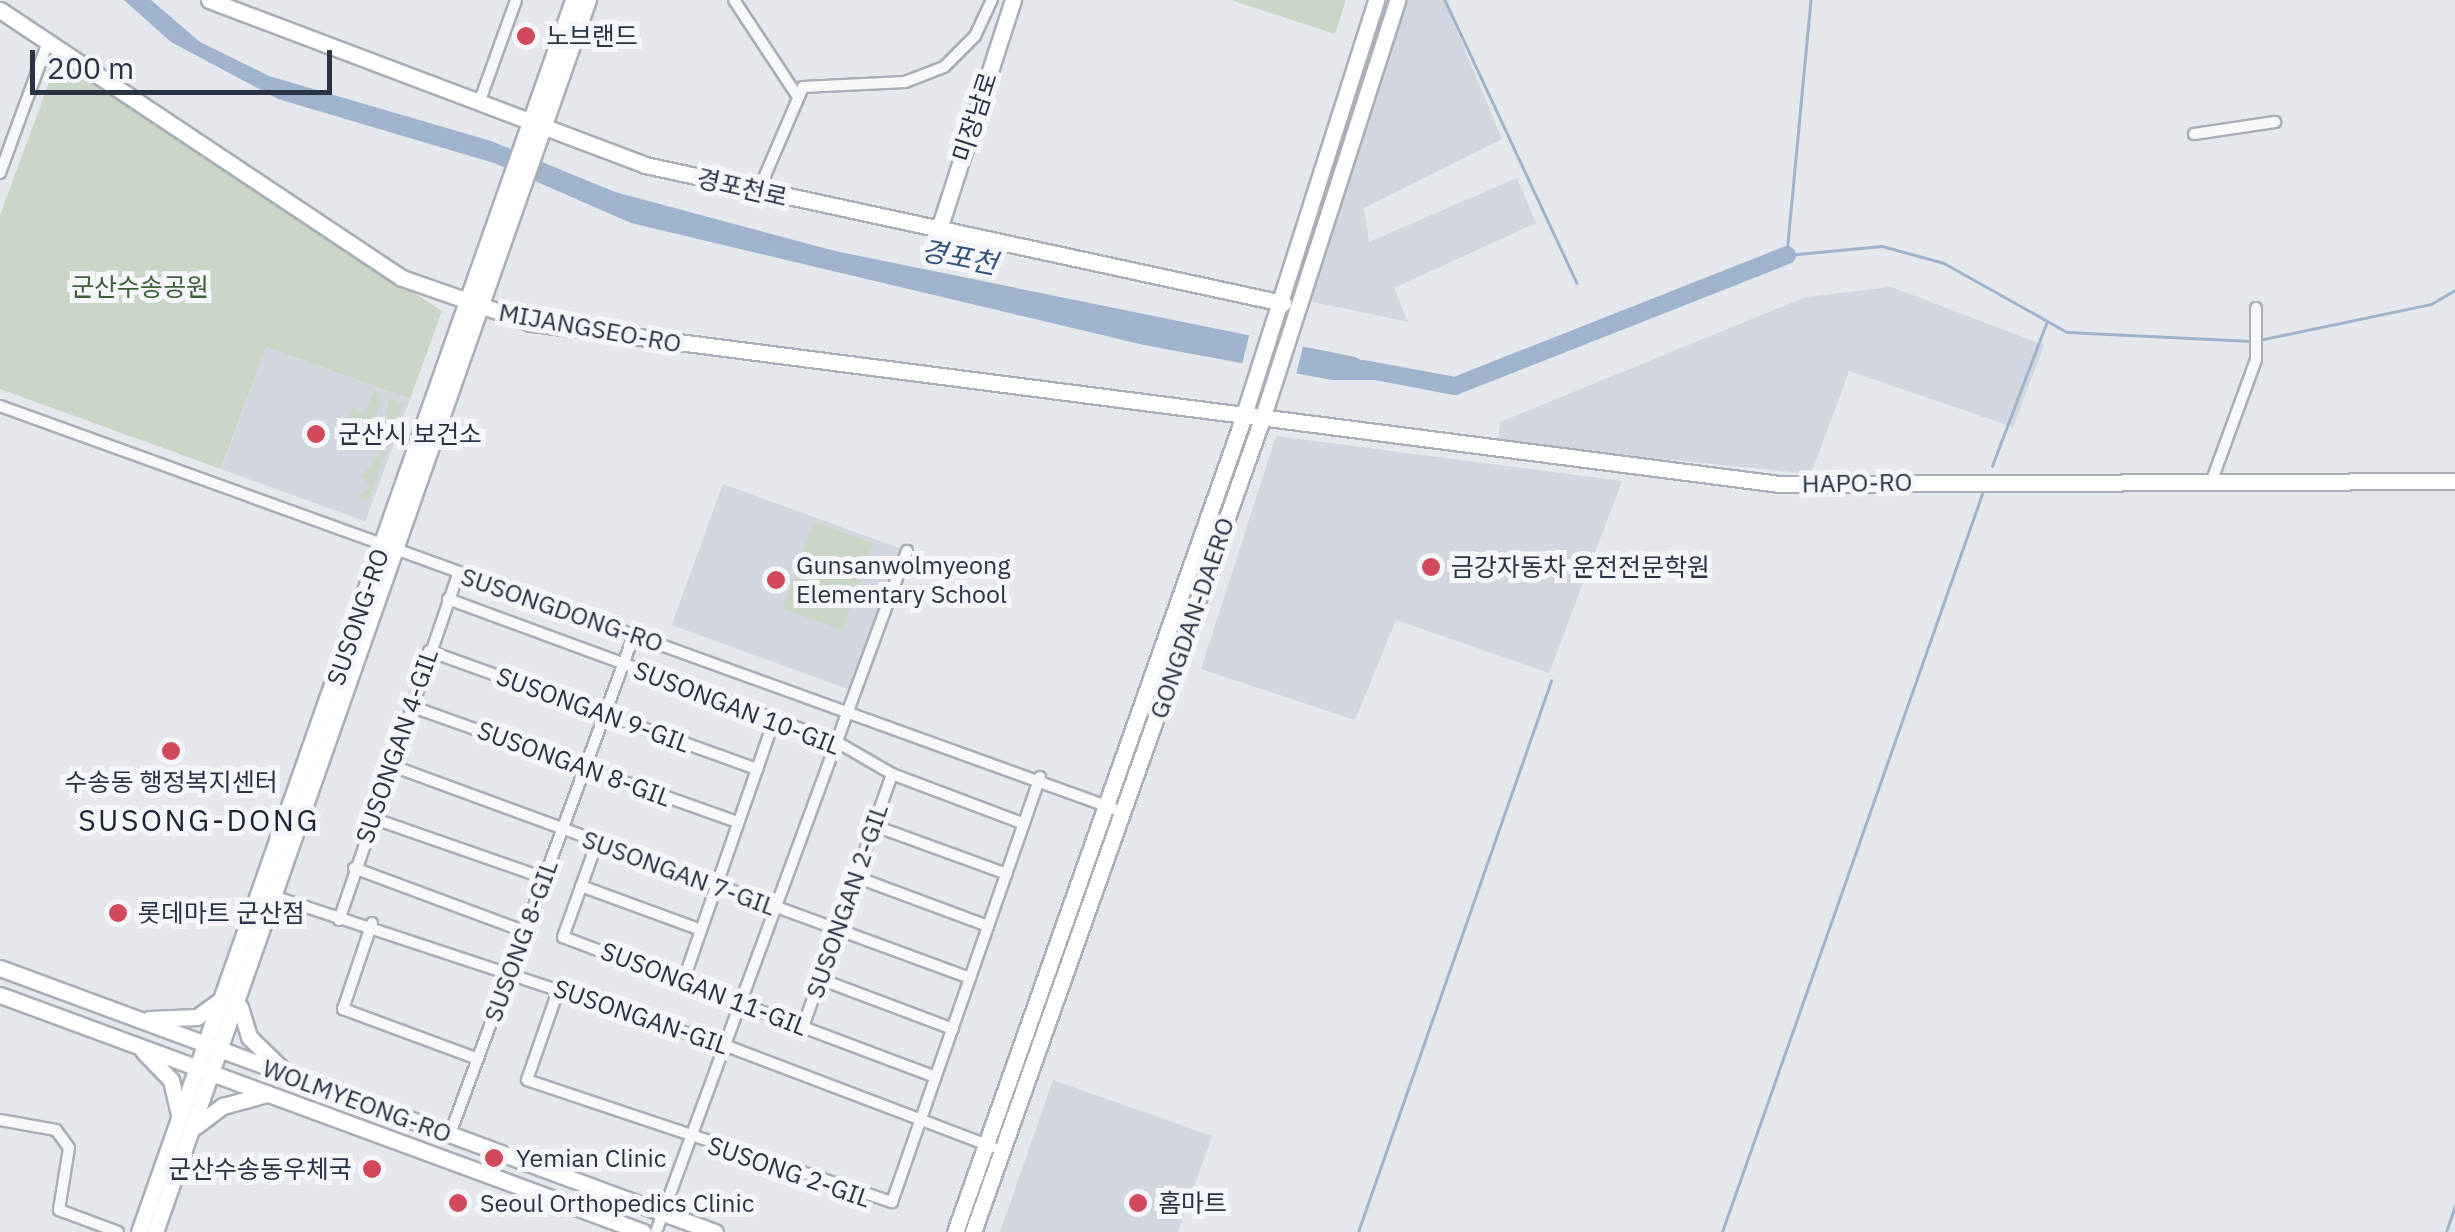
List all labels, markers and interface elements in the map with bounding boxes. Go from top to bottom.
place label: 노브랜드 [546,21,638,51]
marker: 노브랜드 [515,25,537,47]
scale bar [35,30,338,92]
text: 200 m [47,48,134,87]
street label: 미장남로 [947,69,1003,165]
street label: 경포천로 [694,163,790,213]
water label: 경포천 [918,233,1000,281]
park label: 군산수송공원 [71,272,209,302]
street label: MIJANGSEO-RO [497,297,683,359]
place label: 군산시 보건소 [338,419,482,449]
marker: 군산시 보건소 [303,421,329,447]
street label: HAPO-RO [1802,467,1912,499]
street label: GONGDAN-DAERO [1144,513,1240,723]
street label: SUSONG-RO [321,545,395,689]
place label: Gunsanwolmyeong Elementary School [796,551,1010,610]
place label: 금강자동차 운전전문학원 [1451,552,1710,582]
marker: 금강자동차 운전전문학원 [1420,556,1442,578]
street label: SUSONGDONG-RO [457,561,667,659]
marker: Gunsanwolmyeong Elementary School [765,569,787,591]
street label: SUSONGAN 4-GIL [350,645,444,847]
street label: SUSONGAN 10-GIL [630,655,844,761]
street label: SUSONGAN 9-GIL [492,661,694,759]
street label: SUSONGAN 8-GIL [473,715,675,813]
marker: 수송동 행정복지센터 [160,740,182,762]
place label: 수송동 행정복지센터 [65,767,277,797]
street label: SUSONGAN 2-GIL [800,800,894,1002]
district label: SUSONG-DONG [78,802,320,838]
street label: SUSONGAN 7-GIL [578,824,780,922]
street label: SUSONG 8-GIL [478,856,564,1026]
place label: 롯데마트 군산점 [138,898,305,928]
marker: 롯데마트 군산점 [107,902,129,924]
street label: SUSONGAN 11-GIL [597,936,811,1042]
street label: SUSONGAN-GIL [550,973,732,1061]
street label: WOLMYEONG-RO [259,1053,455,1149]
street label: SUSONG 2-GIL [704,1130,874,1214]
place label: Yemian Clinic [516,1143,666,1173]
marker: Yemian Clinic [481,1145,507,1171]
place label: 군산수송동우체국 [168,1154,352,1184]
marker: 군산수송동우체국 [361,1158,383,1180]
place label: Seoul Orthopedics Clinic [480,1188,754,1218]
place label: 홈마트 [1158,1188,1227,1218]
marker: Seoul Orthopedics Clinic [445,1190,471,1216]
marker: 홈마트 [1127,1192,1149,1214]

